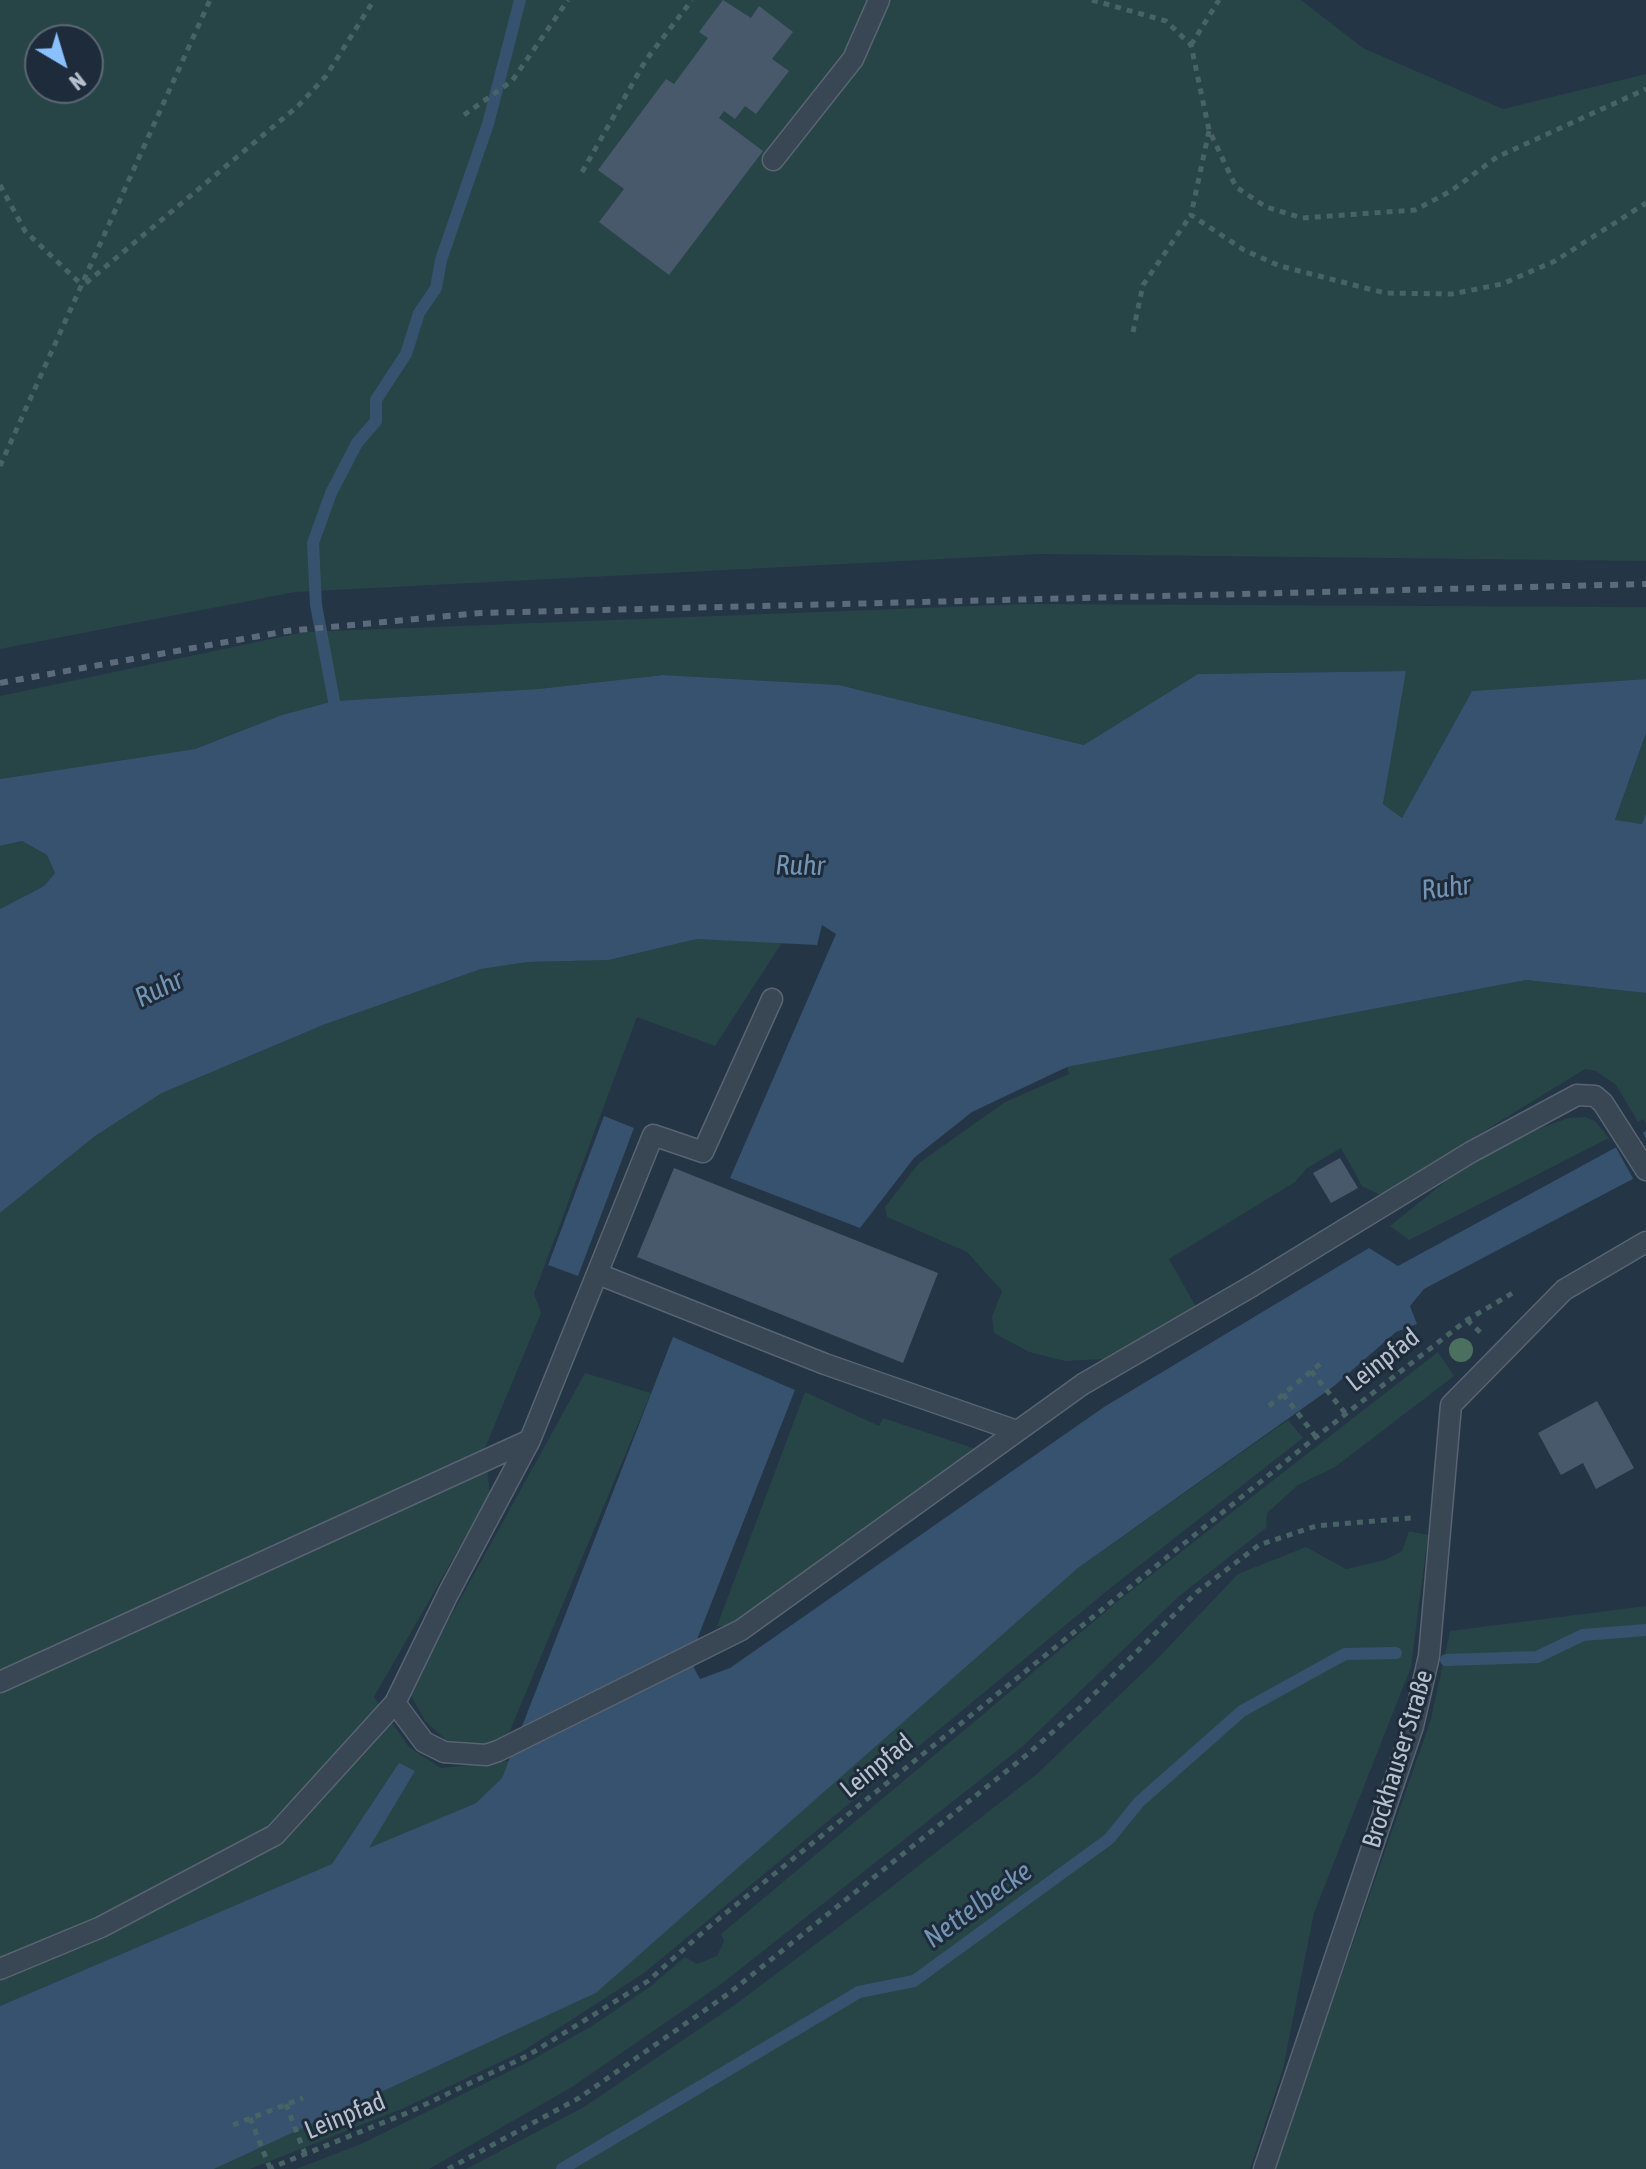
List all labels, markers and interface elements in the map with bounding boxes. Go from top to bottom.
north arrow [24,24,104,104]
text: N [64,67,91,96]
water label: Ruhr [775,849,825,883]
water label: Ruhr [1419,868,1473,908]
water label: Ruhr [129,963,189,1015]
street label: Leinpfad [1340,1322,1426,1398]
street label: Brockhauser Straße [1356,1666,1440,1852]
street label: Leinpfad [834,1727,920,1805]
water label: Nettelbecke [917,1855,1039,1955]
street label: Leinpfad [300,2086,390,2146]

